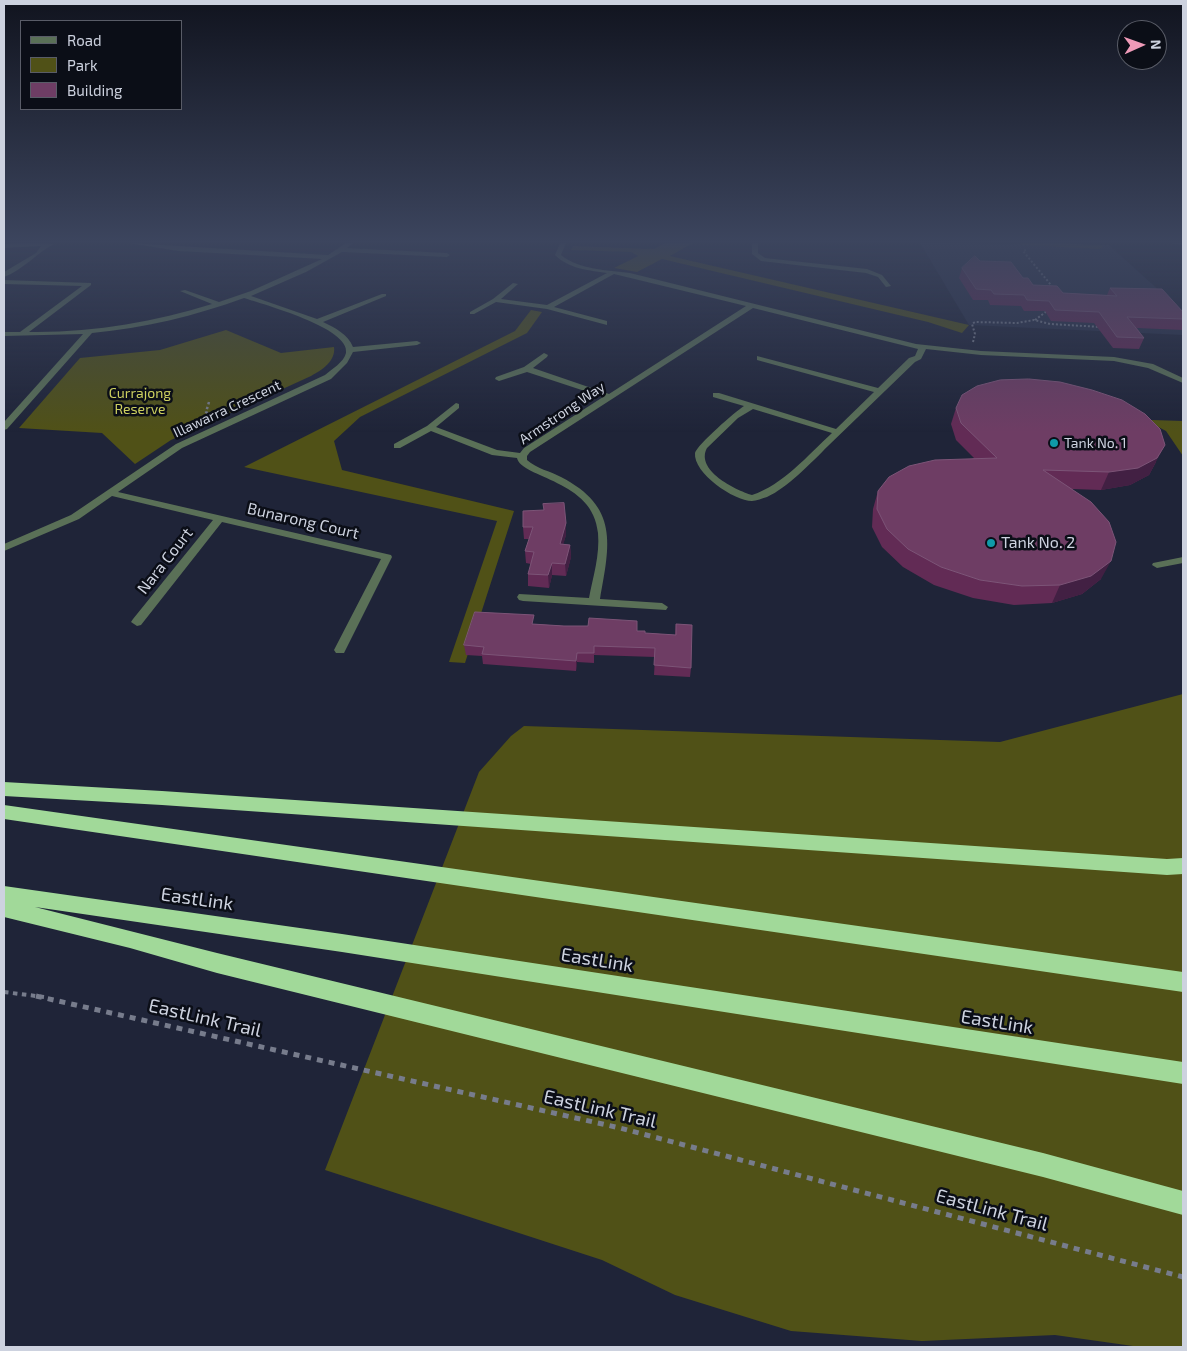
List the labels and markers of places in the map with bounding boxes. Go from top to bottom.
place label: Tank No. 1 [1064,435,1127,451]
marker: Tank No. 1 [1048,437,1060,449]
place label: Tank No. 2 [1001,533,1075,553]
marker: Tank No. 2 [985,537,997,549]

